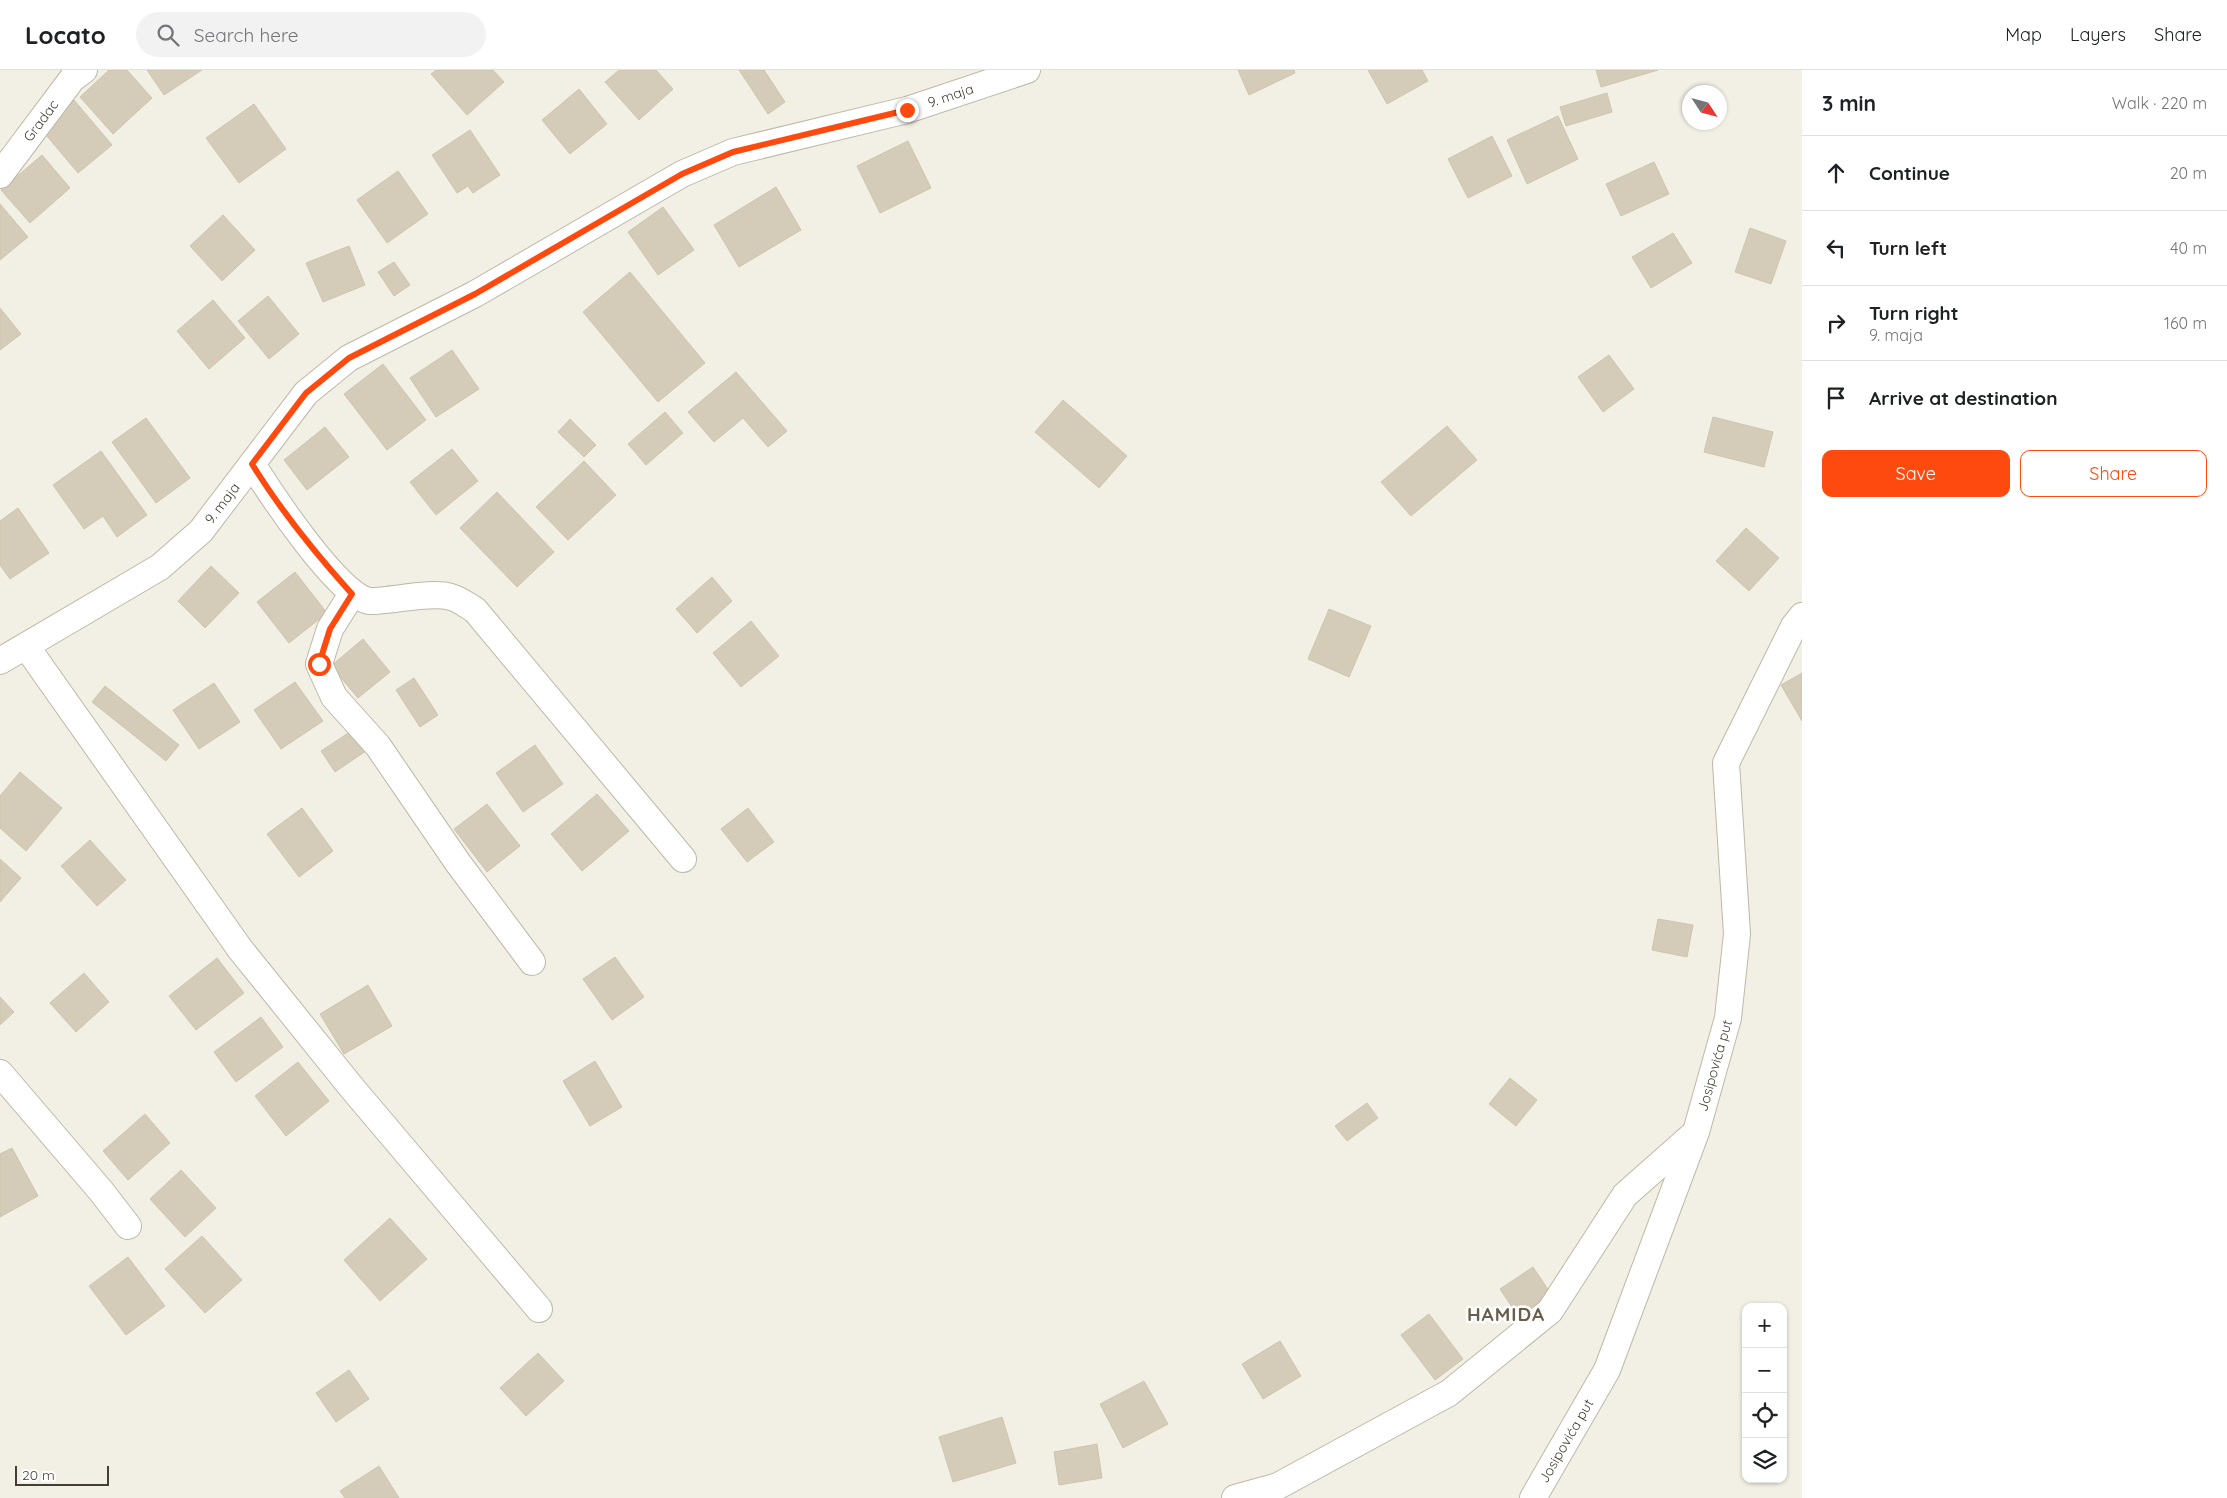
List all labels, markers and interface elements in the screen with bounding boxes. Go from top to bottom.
search box [136,12,486,57]
text: Locato [25,20,106,50]
icon: search [154,21,182,49]
text: Search here [194,23,299,47]
text: Map [2005,23,2042,46]
text: Layers [2070,23,2126,46]
text: Share [2154,23,2202,46]
street label: 9. maja [925,79,976,111]
north arrow [1682,85,1727,130]
text: 3 min [1822,90,1876,116]
text: Walk · 220 m [2112,93,2207,113]
street label: Gradac [19,96,62,145]
route end [896,99,919,122]
icon: ahead [1822,159,1850,187]
text: Continue [1869,161,1950,185]
text: 20 m [2170,163,2207,183]
icon: left [1822,234,1850,262]
text: Turn left [1869,236,1947,260]
text: 40 m [2170,238,2207,258]
text: Turn right [1869,301,1958,325]
icon: right [1822,309,1850,337]
text: 160 m [2164,313,2207,333]
text: 9. maja [1869,325,1923,345]
icon: arrive [1822,384,1850,412]
text: Arrive at destination [1869,386,2058,410]
button: Save [1822,450,2010,497]
button: Share [2020,450,2207,497]
street label: 9. maja [201,479,244,527]
route start [308,653,331,676]
street label: Josipovića put [1693,1018,1736,1113]
district label: HAMIDA [1467,1302,1545,1326]
map controls [1742,1303,1787,1483]
button: + [1742,1303,1787,1348]
button: − [1742,1348,1787,1393]
button: locate [1742,1393,1787,1438]
street label: Josipovića put [1535,1395,1598,1486]
button: layers [1742,1438,1787,1483]
scale bar [15,1463,109,1486]
text: 20 m [22,1466,55,1484]

